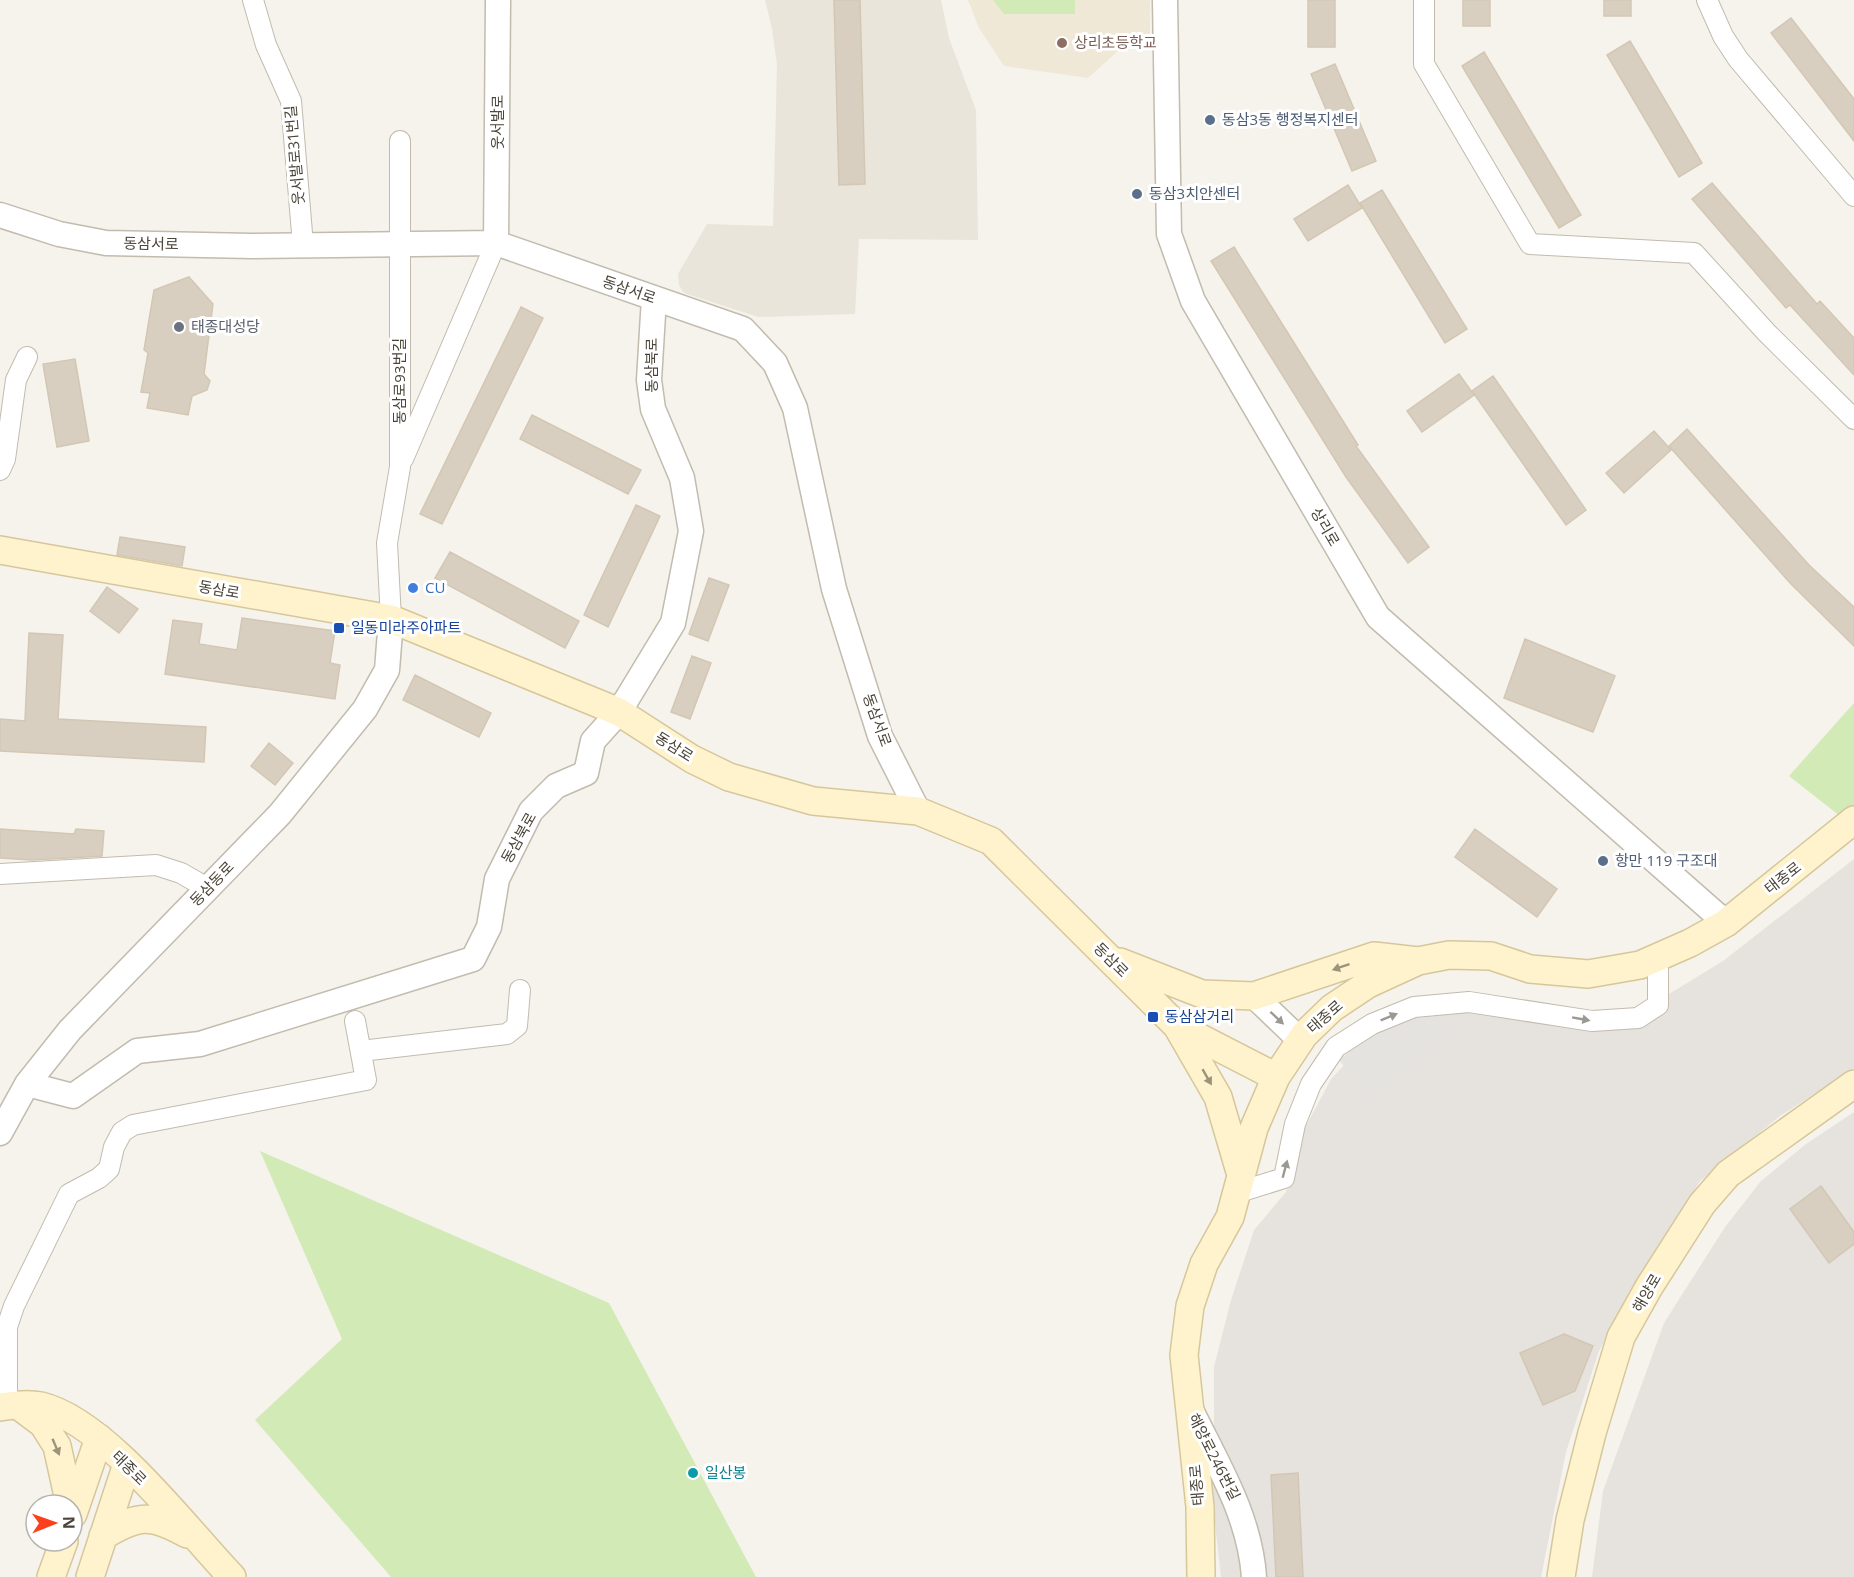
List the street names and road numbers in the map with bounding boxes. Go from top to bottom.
street label: 웃서발로 [487,94,507,150]
street label: 웃서발로31번길 [280,104,308,206]
street label: 동삼서로 [123,233,179,253]
street label: 동삼서로 [600,271,659,307]
street label: 동삼북로 [641,337,661,393]
street label: 동삼로93번길 [389,338,409,424]
street label: 상리로 [1307,504,1345,549]
street label: 동삼로 [197,576,241,602]
street label: 동삼서로 [859,690,897,749]
street label: 동삼로 [652,727,697,766]
street label: 동삼북로 [496,809,540,867]
street label: 동삼동로 [185,857,238,910]
street label: 태종로 [1760,857,1805,898]
street label: 동삼로 [1090,938,1133,981]
street label: 태종로 [1302,995,1347,1037]
street label: 해양로 [1627,1270,1665,1315]
street label: 해양로246번길 [1184,1410,1245,1503]
street label: 태종로 [108,1446,151,1489]
street label: 태종로 [1184,1464,1208,1507]

